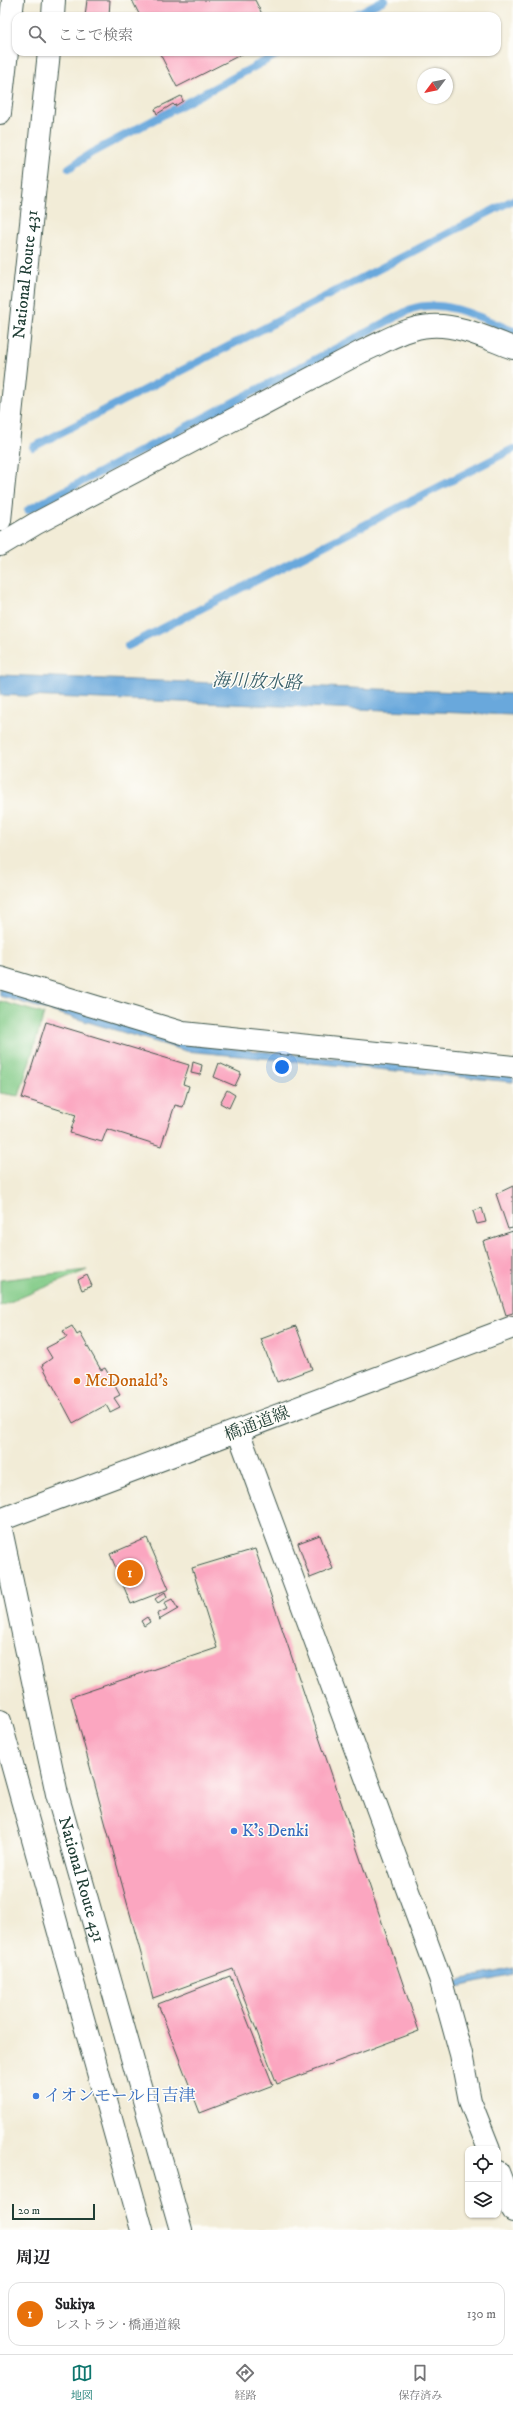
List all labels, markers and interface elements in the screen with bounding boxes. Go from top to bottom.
search box [12,12,501,56]
icon: search [26,23,48,45]
text: ここで検索 [58,26,133,45]
north arrow [417,68,453,104]
street label: National Route 431 [8,209,43,340]
water label: 海川放水路 [212,669,304,695]
your location [272,1057,292,1077]
place label: McDonald's [85,1370,168,1392]
marker: McDonald's [72,1376,82,1386]
street label: 橋通道線 [221,1402,293,1446]
pin: 1 [117,1558,143,1588]
street label: National Route 431 [53,1814,110,1945]
place label: K's Denki [242,1820,309,1842]
marker: K's Denki [229,1826,239,1836]
place label: イオンモール日吉津 [44,2085,195,2107]
marker: イオンモール日吉津 [31,2091,41,2101]
map controls [465,2146,501,2218]
button: locate [465,2146,501,2182]
button: layers [465,2182,501,2218]
scale bar [12,2202,95,2221]
text: 20 m [18,2204,40,2218]
text: 周辺 [16,2247,50,2269]
text: Sukiya [55,2295,95,2314]
text: 1 [28,2306,32,2322]
text: 130 m [467,2306,496,2322]
text: レストラン · 橋通道線 [55,2317,180,2333]
tab: 地図 [71,2362,93,2403]
tab: 経路 [234,2362,256,2403]
tab: 保存済み [398,2362,442,2403]

